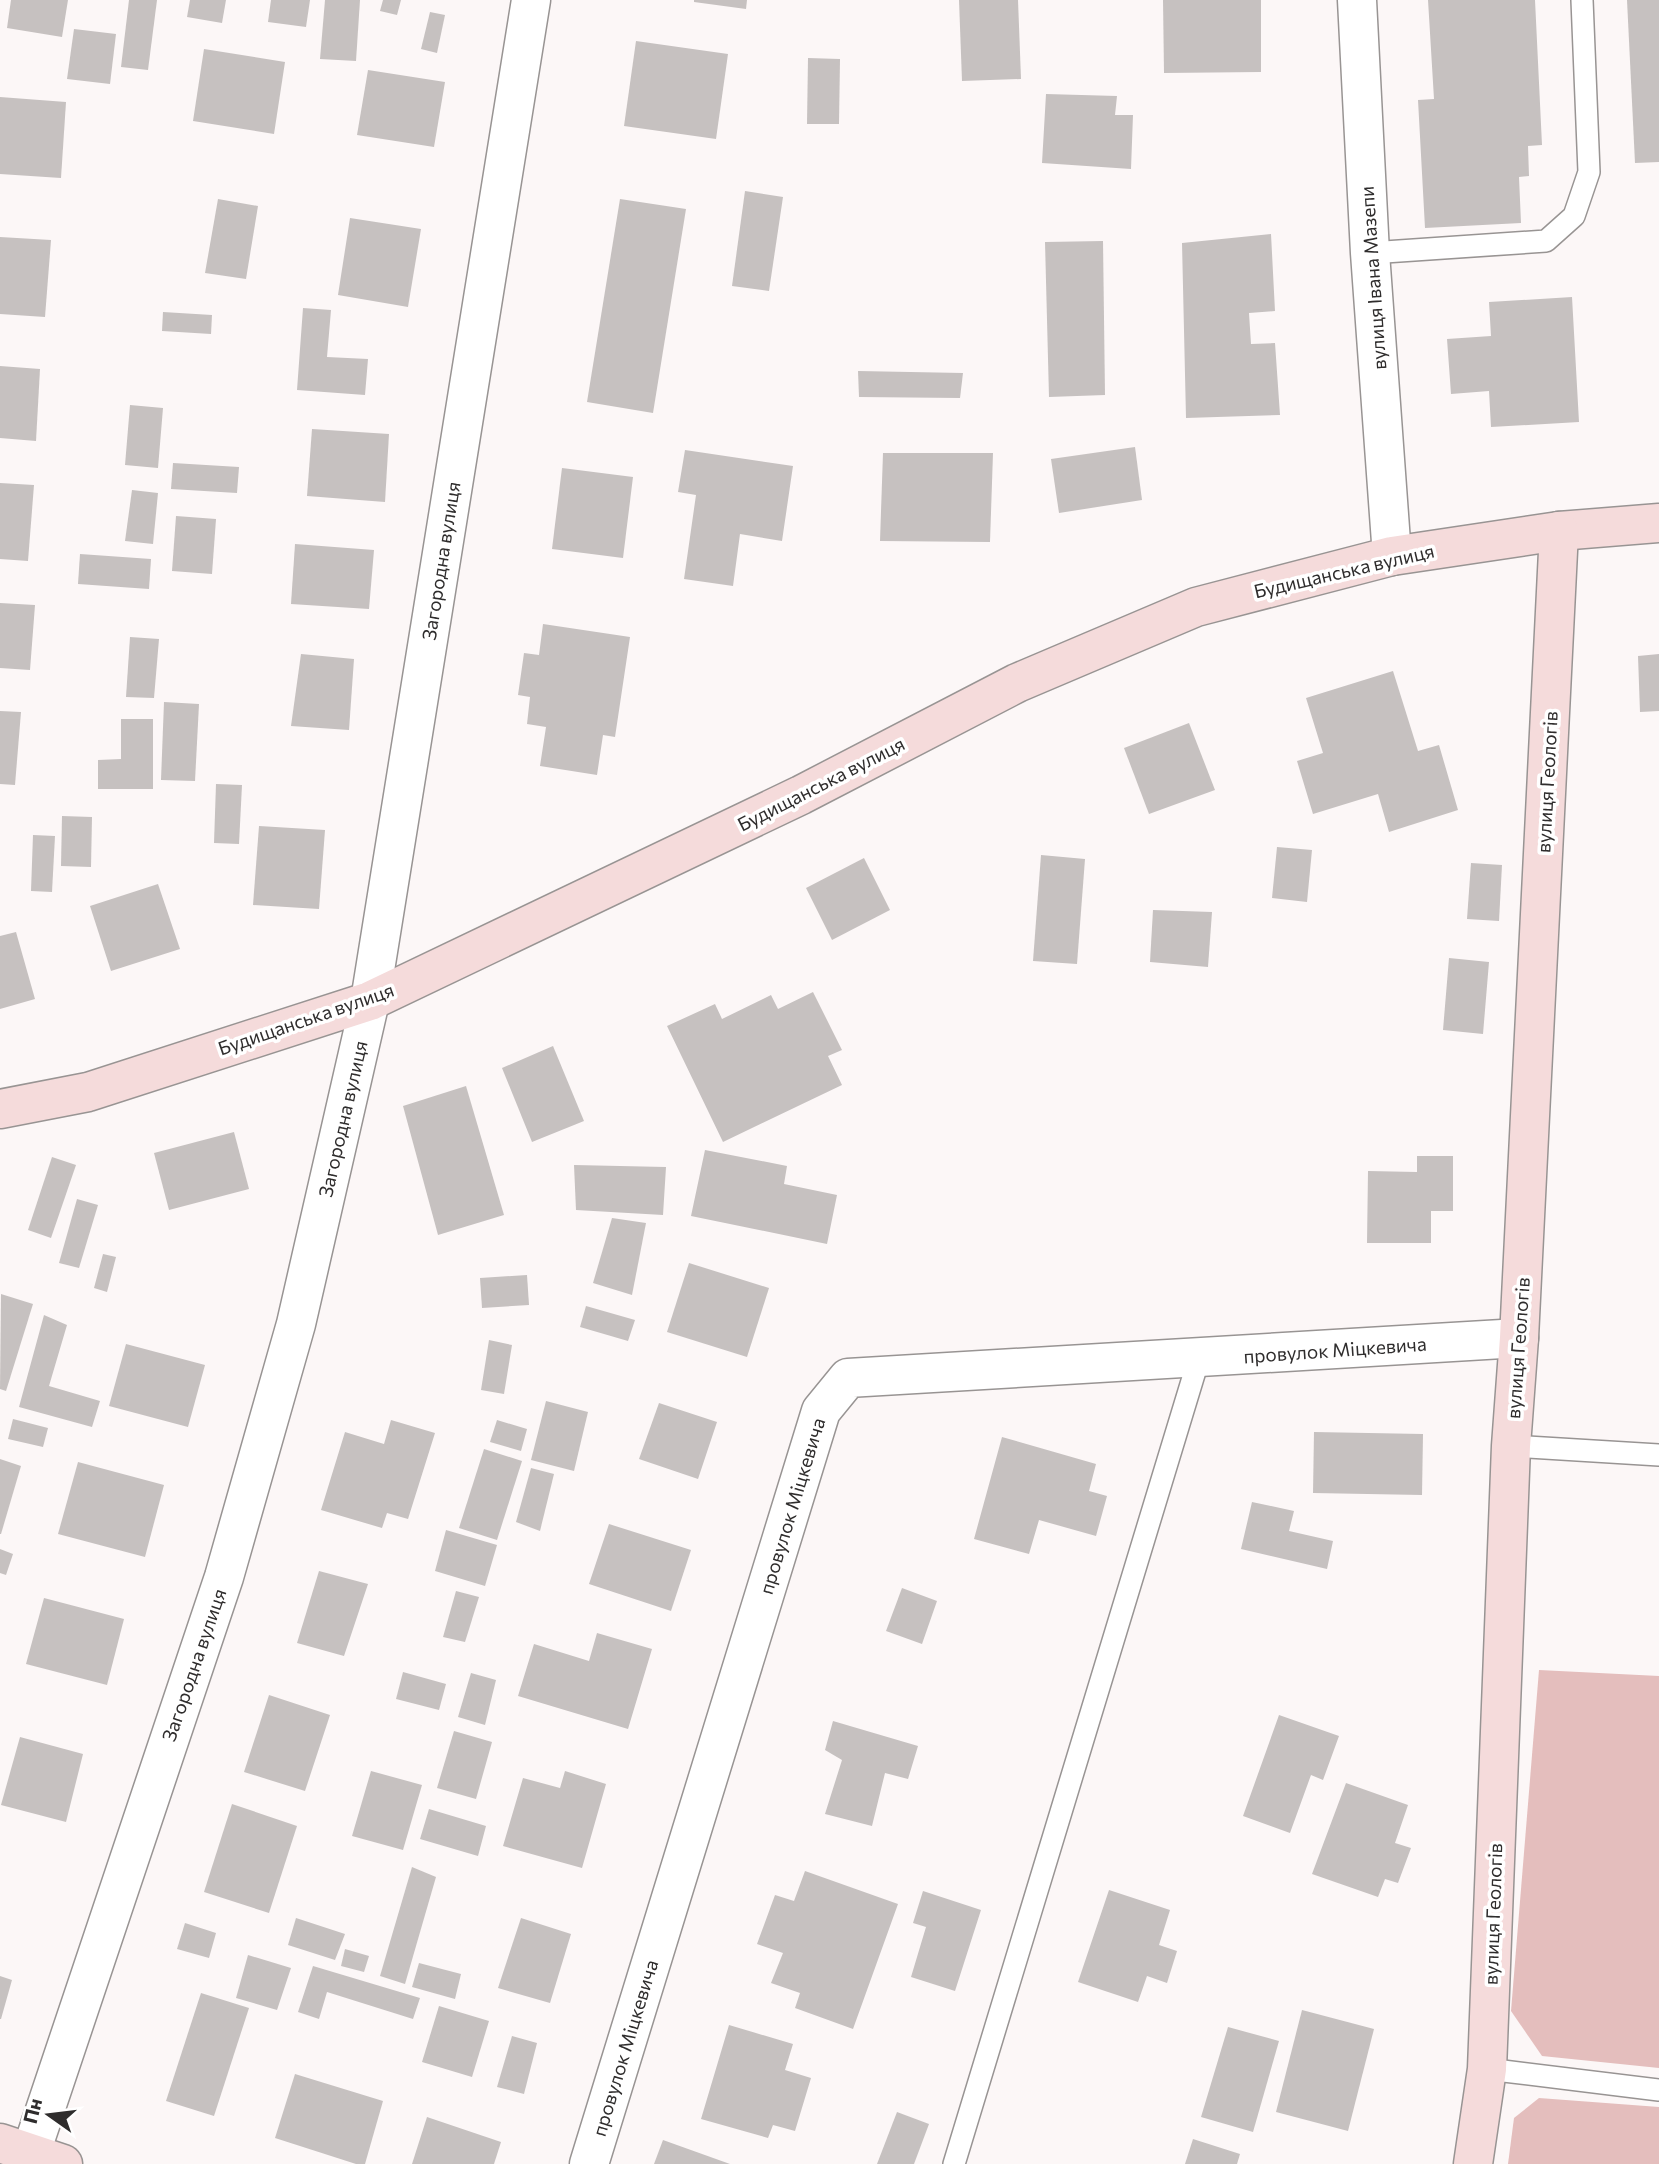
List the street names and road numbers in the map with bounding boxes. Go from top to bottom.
street label: вулиця Івана Мазепи [1355,185,1390,371]
street label: Загородна вулиця [417,480,464,642]
street label: Будищанська вулиця [1251,539,1436,602]
street label: вулиця Геологів [1531,711,1562,853]
street label: Будищанська вулиця [733,731,908,836]
street label: Будищанська вулиця [215,978,397,1059]
street label: Загородна вулиця [313,1038,372,1200]
street label: вулиця Геологів [1501,1276,1534,1420]
street label: провулок Міцкевича [1243,1332,1427,1367]
street label: провулок Міцкевича [754,1415,829,1597]
street label: Загородна вулиця [157,1585,230,1744]
street label: вулиця Геологів [1479,1843,1506,1985]
street label: провулок Міцкевича [587,1957,662,2139]

